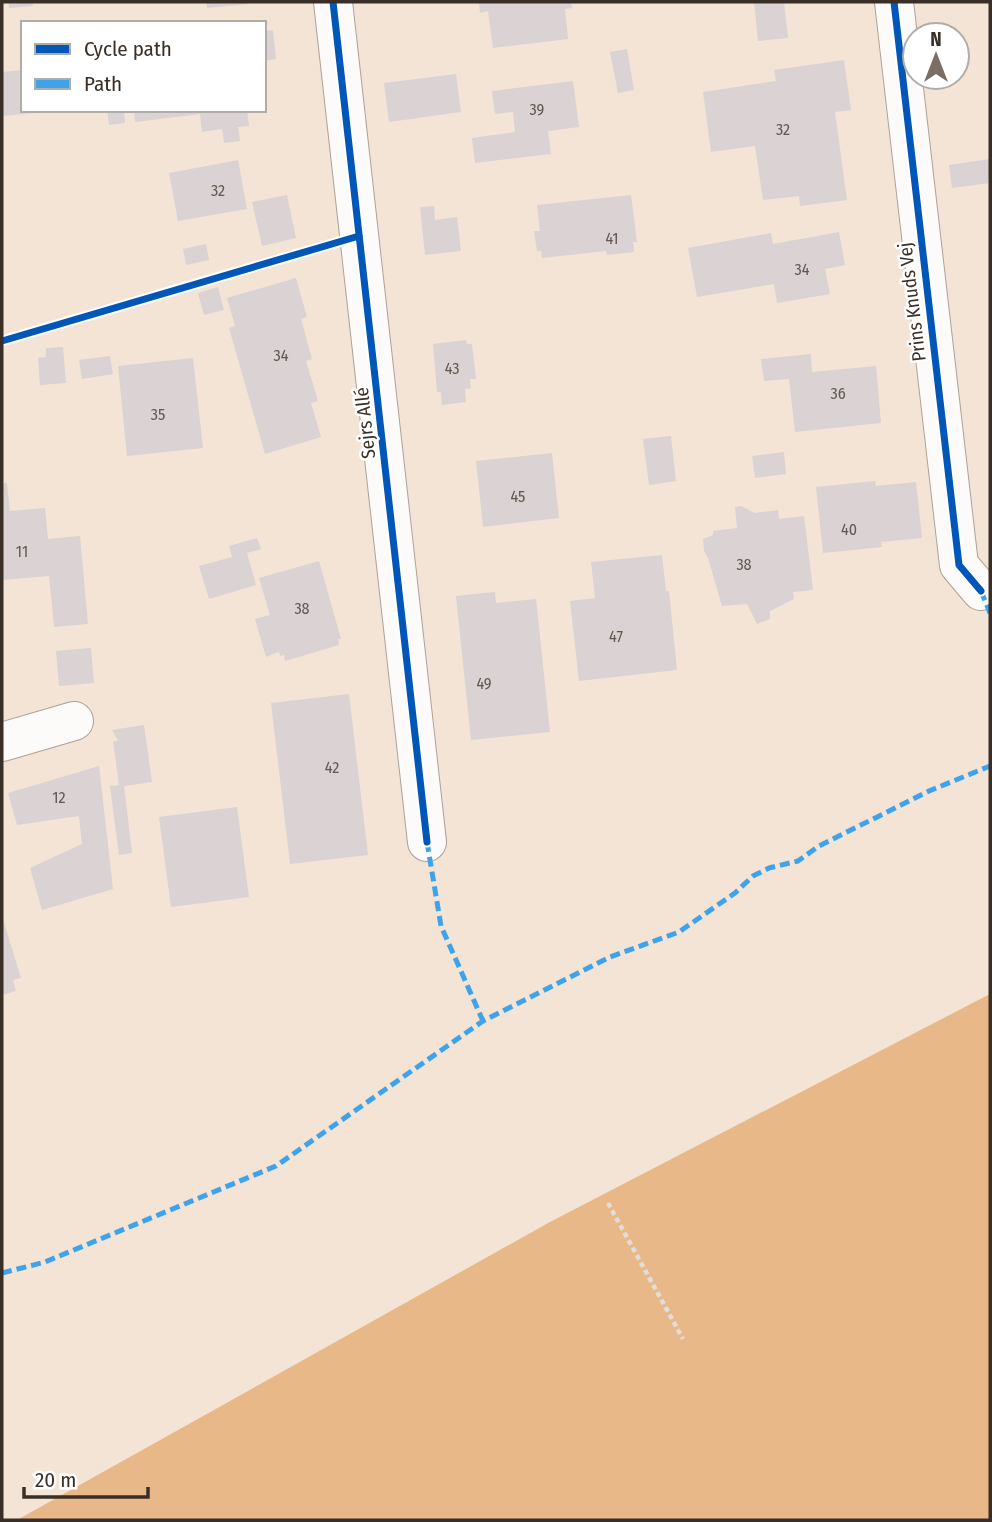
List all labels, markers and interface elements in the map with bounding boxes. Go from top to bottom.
legend [21,21,266,112]
north arrow [901,21,971,91]
text: N [930,28,942,51]
text: Cycle path [84,36,172,62]
text: Path [84,71,122,97]
house number: 39 [530,100,545,119]
house number: 32 [776,120,790,139]
house number: 32 [211,181,225,200]
house number: 41 [605,229,619,248]
street label: Prins Knuds Vej [893,241,931,363]
house number: 34 [795,260,810,279]
house number: 34 [274,346,289,365]
house number: 43 [445,359,459,378]
house number: 36 [830,384,846,403]
street label: Sejrs Allé [350,386,380,460]
house number: 35 [151,405,165,424]
house number: 45 [511,487,525,506]
house number: 40 [841,520,857,539]
house number: 11 [16,542,28,561]
house number: 38 [736,555,752,574]
house number: 38 [294,599,310,618]
house number: 47 [609,627,623,646]
house number: 49 [476,674,492,693]
house number: 42 [325,758,339,777]
house number: 12 [52,788,66,807]
scale bar [24,1456,149,1500]
text: 20 m [35,1467,76,1493]

